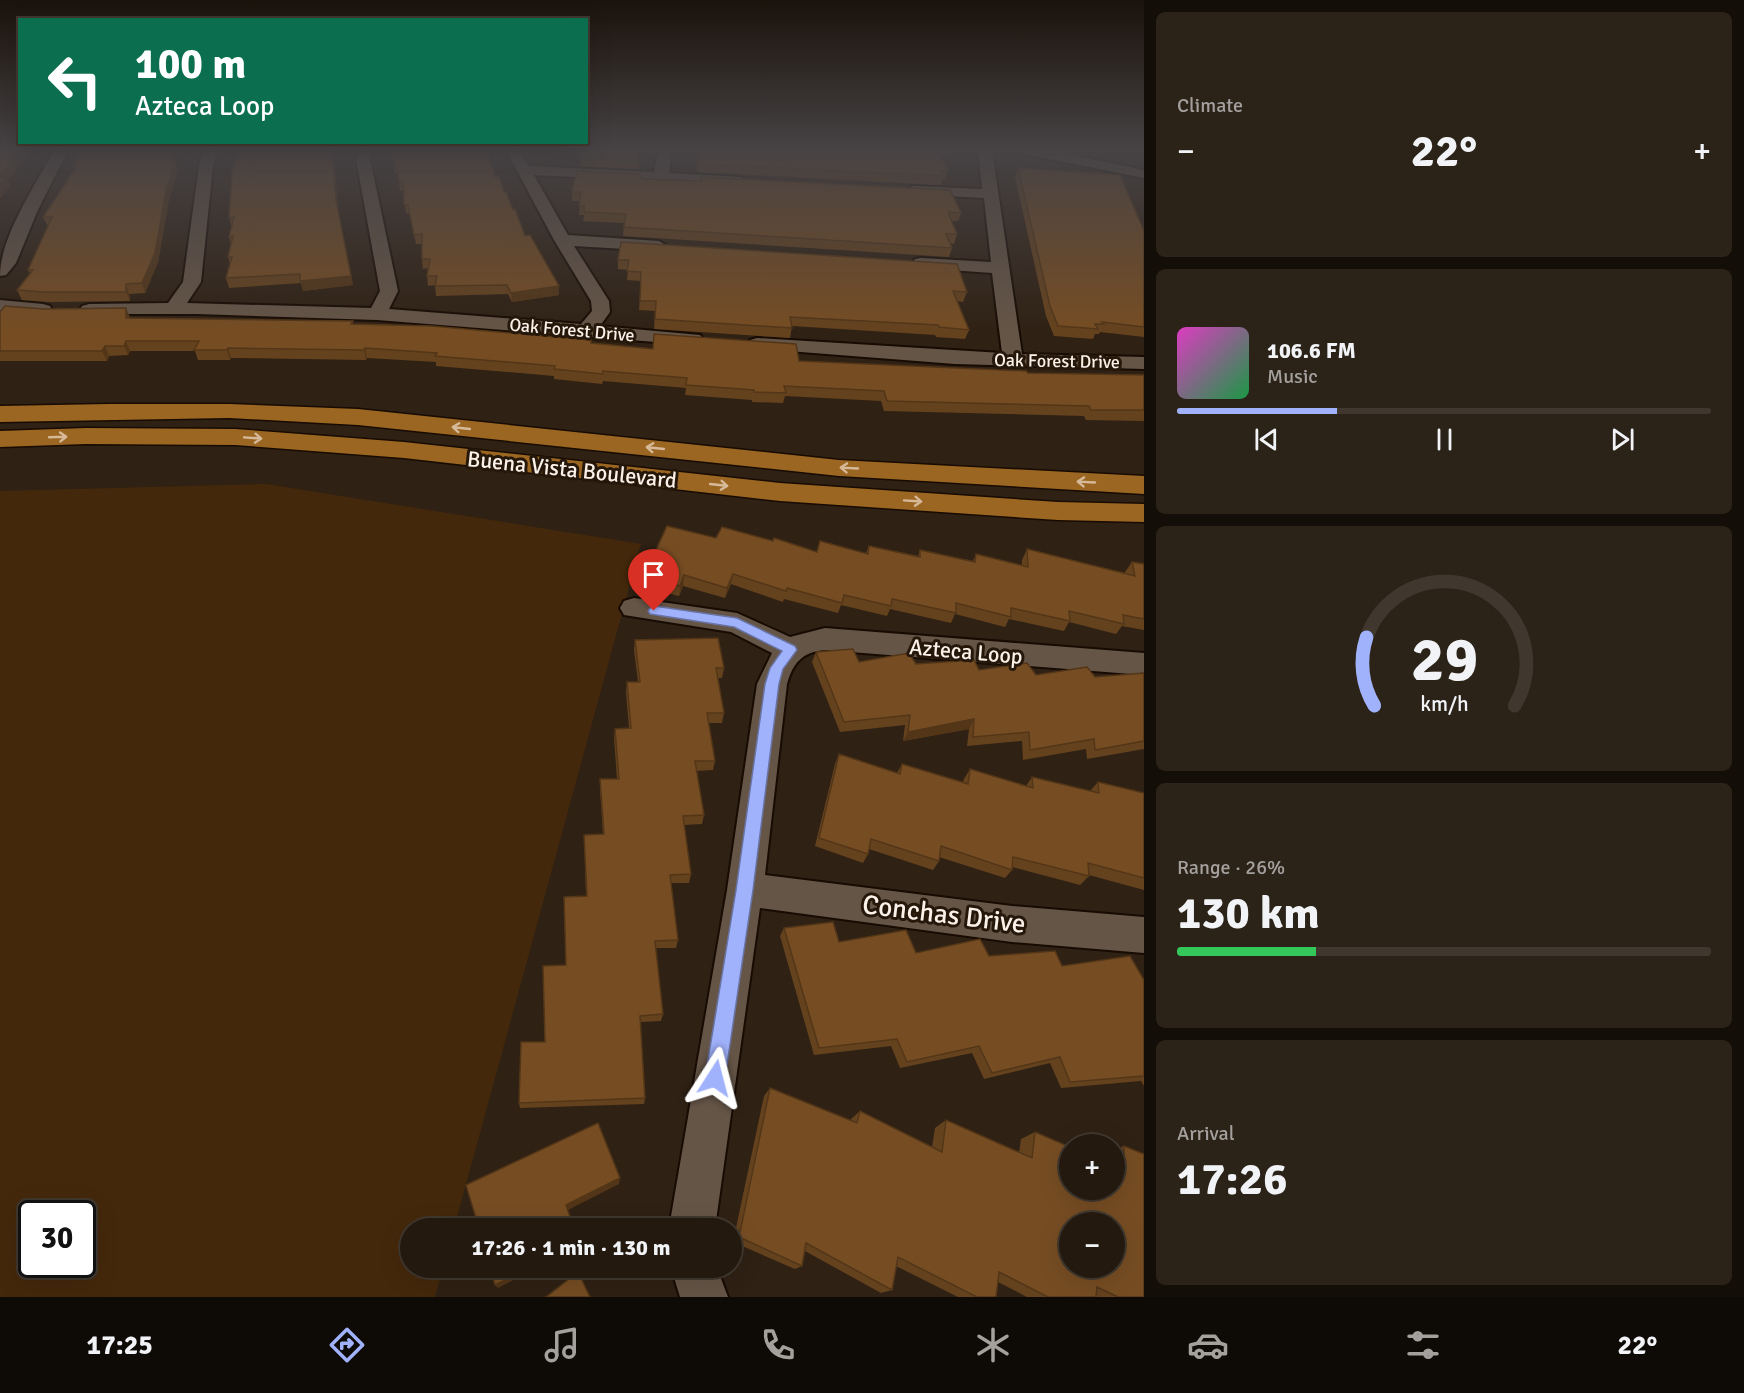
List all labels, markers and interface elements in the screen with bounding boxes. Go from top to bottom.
text: 100 m [135,39,246,90]
icon: left [36,42,114,120]
text: Azteca Loop [135,90,274,123]
text: Climate [1177,93,1243,118]
text: 22° [1411,124,1477,179]
text: − [1177,131,1195,172]
text: + [1693,131,1711,172]
street label: Oak Forest Drive [508,314,636,346]
text: 106.6 FM [1267,337,1356,364]
street label: Oak Forest Drive [994,349,1120,373]
text: Music [1267,364,1318,389]
one-way arrow [452,422,472,433]
icon: previous [1250,423,1283,456]
icon: pause [1428,423,1461,456]
icon: next [1606,423,1639,456]
one-way arrow [48,431,68,443]
one-way arrow [243,433,263,444]
one-way arrow [646,443,665,454]
street label: Buena Vista Boulevard [466,445,678,494]
one-way arrow [839,463,859,474]
one-way arrow [1076,476,1096,487]
one-way arrow [709,480,728,491]
one-way arrow [903,496,923,507]
pin [628,549,679,611]
icon: arrive [637,558,670,591]
text: 29 [1410,621,1478,698]
street label: Azteca Loop [908,633,1024,670]
text: km/h [1420,691,1468,717]
text: Range · 26% [1177,855,1285,880]
text: 130 km [1177,886,1320,941]
street label: Conchas Drive [860,888,1027,941]
position arrow [683,1046,747,1110]
text: Arrival [1177,1121,1235,1146]
map controls [1059,1134,1125,1278]
button: + [1059,1134,1125,1200]
text: 17:26 [1177,1152,1287,1207]
speed limit sign: 30 [18,1200,96,1278]
button: − [1059,1212,1125,1278]
text: 17:26 · 1 min · 130 m [471,1234,671,1261]
icon: directions [326,1324,368,1366]
icon: music [541,1324,583,1366]
icon: phone [757,1324,799,1366]
icon: climate [972,1324,1014,1366]
icon: car [1187,1324,1229,1366]
icon: filters [1402,1324,1444,1366]
text: 17:25 [87,1329,153,1362]
text: 22° [1617,1329,1657,1362]

